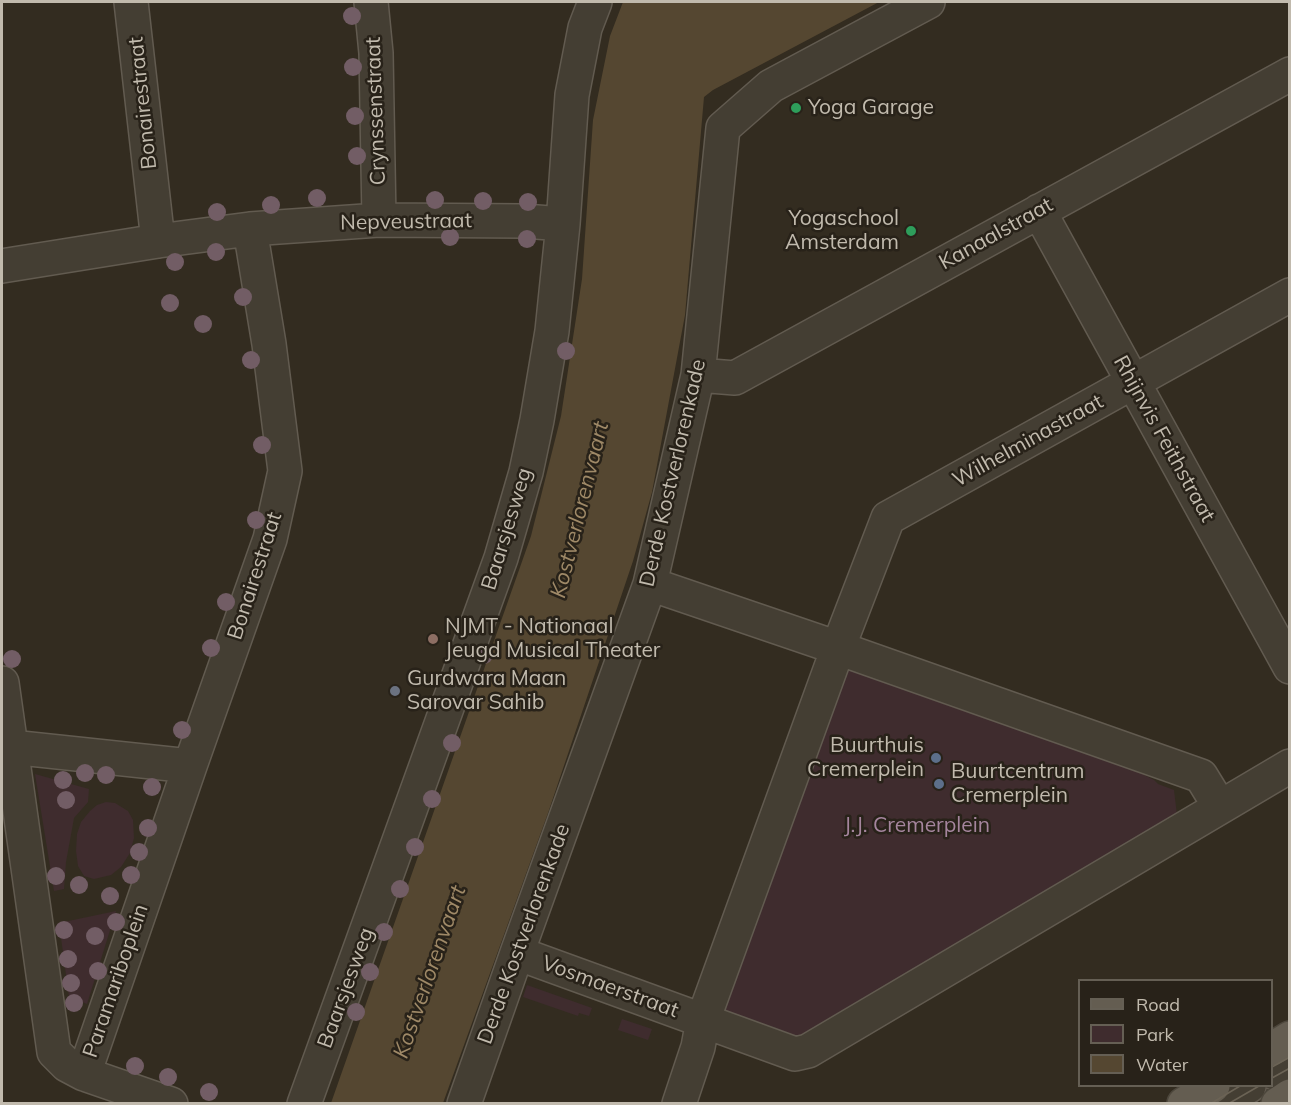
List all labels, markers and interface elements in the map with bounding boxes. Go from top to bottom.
street label: Bonairestraat [124,36,162,170]
street label: Crynssenstraat [361,36,391,186]
place label: Yoga Garage [808,95,934,121]
marker: Yoga Garage [789,101,803,115]
street label: Kanaalstraat [935,192,1057,276]
place label: Yogaschool Amsterdam [785,206,899,256]
street label: Nepveustraat [340,208,472,236]
marker: Yogaschool Amsterdam [904,224,918,238]
street label: Rhijnvis Feithstraat [1108,351,1220,527]
street label: Derde Kostverlorenkade [635,357,711,589]
street label: Wilhelminastraat [948,389,1108,493]
water label: Kostverlorenvaart [545,419,615,601]
street label: Baarsjesweg [476,465,538,593]
street label: Bonairestraat [222,509,288,643]
place label: NJMT - Nationaal Jeugd Musical Theater [445,614,660,664]
marker: NJMT - Nationaal Jeugd Musical Theater [426,632,440,646]
place label: Gurdwara Maan Sarovar Sahib [407,666,566,716]
marker: Gurdwara Maan Sarovar Sahib [388,684,402,698]
place label: Buurthuis Cremerplein [807,733,924,783]
marker: Buurthuis Cremerplein [929,751,943,765]
place label: Buurtcentrum Cremerplein [951,759,1084,809]
marker: Buurtcentrum Cremerplein [932,777,946,791]
park label: J.J. Cremerplein [844,813,990,839]
street label: Derde Kostverlorenkade [472,820,576,1048]
water label: Kostverlorenvaart [388,882,472,1062]
street label: Paramariboplein [78,901,154,1061]
street label: Baarsjesweg [313,924,379,1052]
street label: Vosmaerstraat [538,951,682,1023]
legend [1078,979,1273,1087]
text: Road [1136,993,1180,1016]
text: Park [1136,1023,1174,1046]
text: Water [1136,1053,1188,1076]

